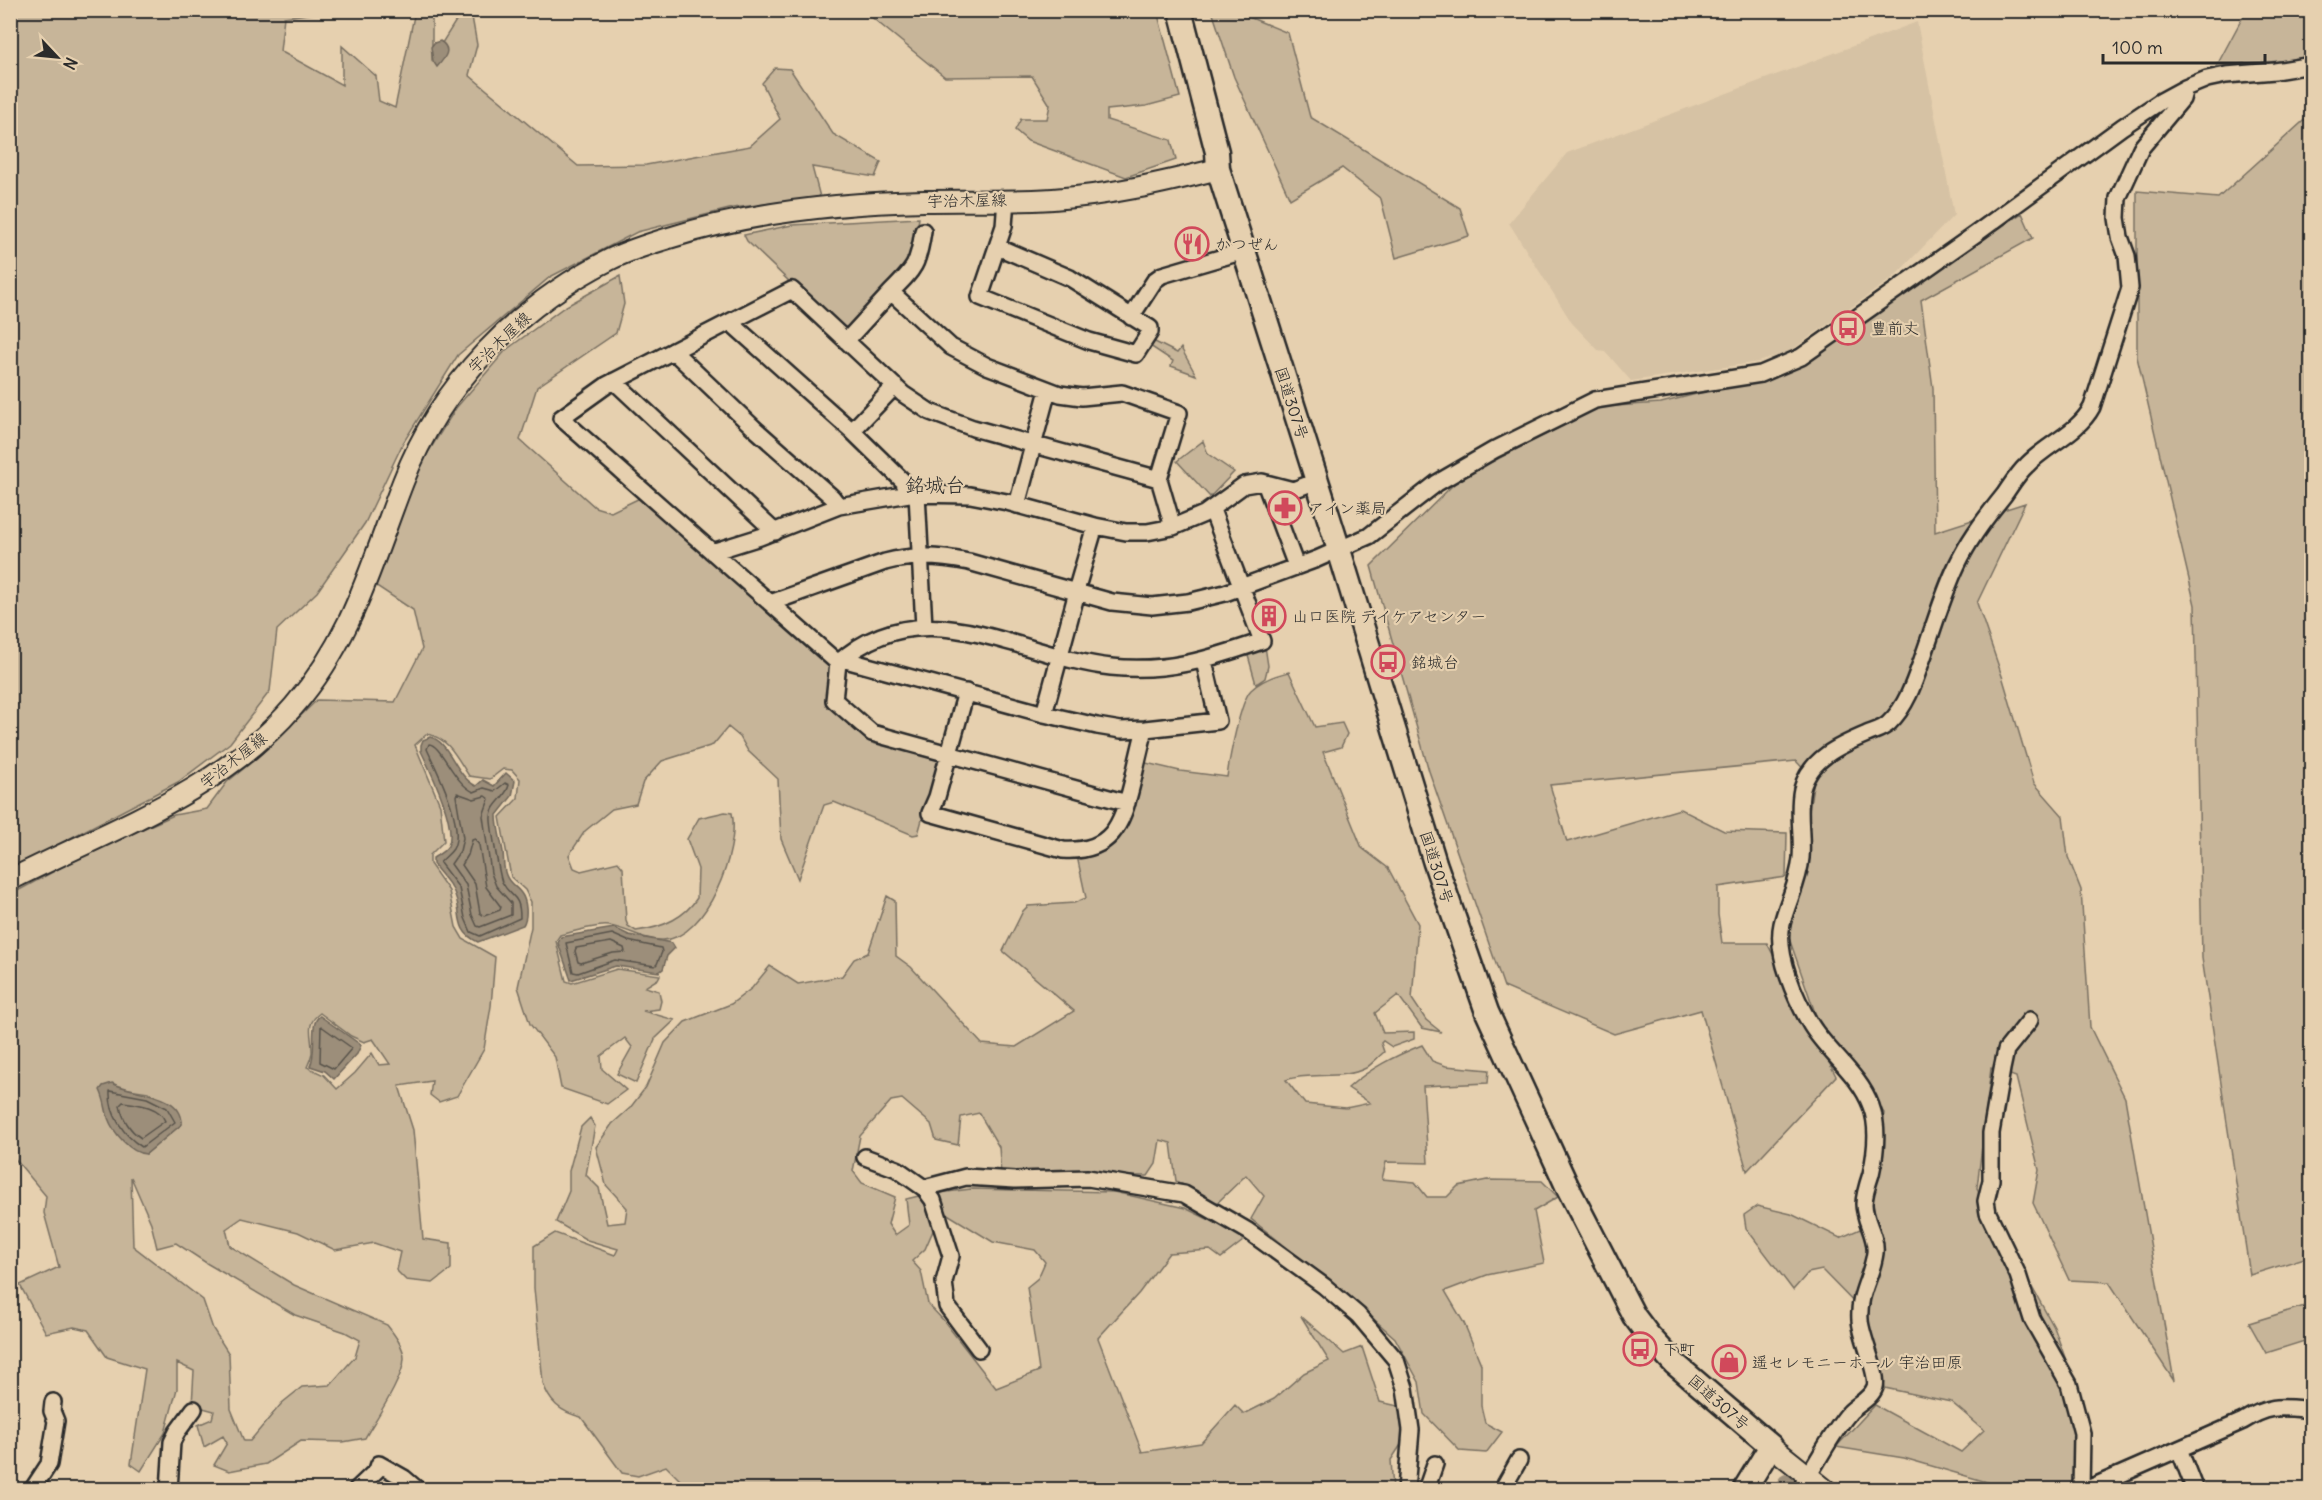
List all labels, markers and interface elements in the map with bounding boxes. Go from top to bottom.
north arrow [27,27,87,87]
scale bar [2103,27,2265,65]
text: 100 m [2112,36,2163,59]
text: N [59,54,82,73]
street label: 宇治木屋線 [927,189,1007,211]
restaurant icon: かつぜん [1174,226,1210,262]
place label: かつぜん [1215,234,1279,254]
street label: 宇治木屋線 [463,307,535,377]
bus stop icon: 豊前丈 [1830,310,1866,346]
place label: 豊前丈 [1871,318,1919,338]
street label: 国道307号 [1271,364,1313,442]
district label: 銘城台 [905,472,965,497]
pharmacy icon: アイン薬局 [1267,490,1303,526]
place label: アイン薬局 [1308,498,1387,518]
building icon: 山口医院 デイケアセンター [1251,598,1287,634]
place label: 山口医院 デイケアセンター [1292,606,1486,626]
bus stop icon: 銘城台 [1370,644,1406,680]
place label: 銘城台 [1411,652,1459,672]
street label: 宇治木屋線 [195,727,271,793]
street label: 国道307号 [1416,828,1458,906]
bus stop icon: 下町 [1622,1331,1658,1367]
place label: 下町 [1663,1339,1695,1359]
shop icon: 遥セレモニーホール 宇治田原 [1711,1344,1747,1380]
place label: 遥セレモニーホール 宇治田原 [1752,1352,1963,1372]
street label: 国道307号 [1684,1370,1754,1434]

